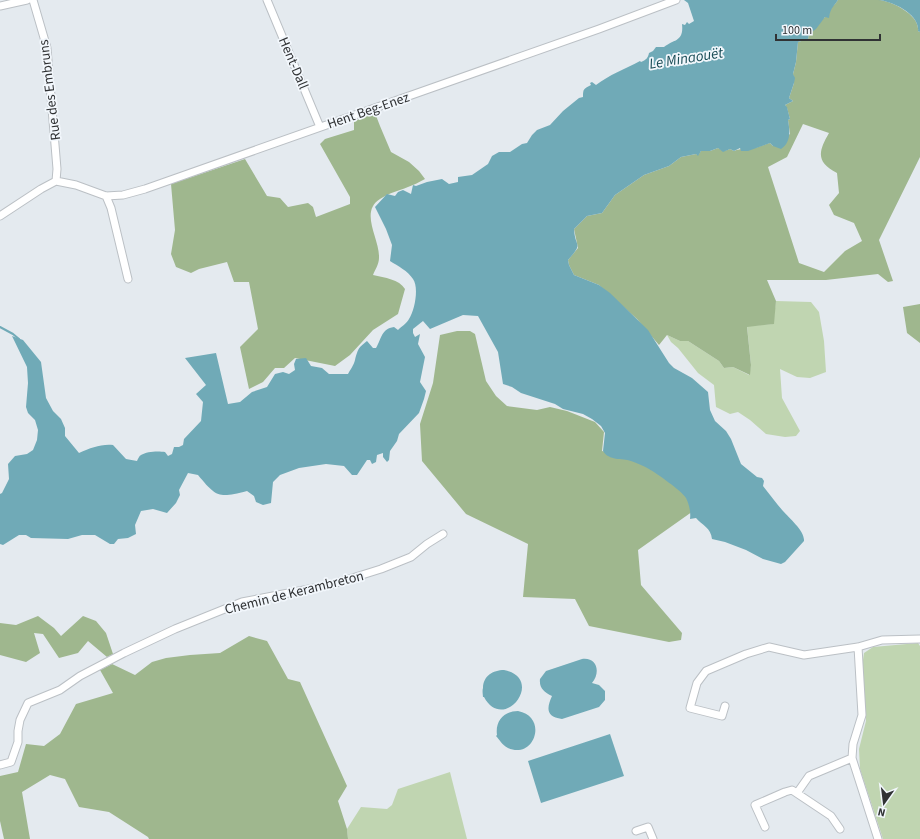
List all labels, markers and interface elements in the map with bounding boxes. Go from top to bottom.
scale bar [776,16,880,42]
text: 100 m [782,22,812,39]
street label: Hent-Dall [273,34,313,93]
street label: Rue des Embruns [34,38,66,141]
water label: Le Minaouët [648,42,726,75]
street label: Hent Beg-Enez [325,88,412,134]
street label: Chemin de Kerambreton [223,566,366,620]
north arrow [864,783,904,823]
text: N [876,804,887,820]

